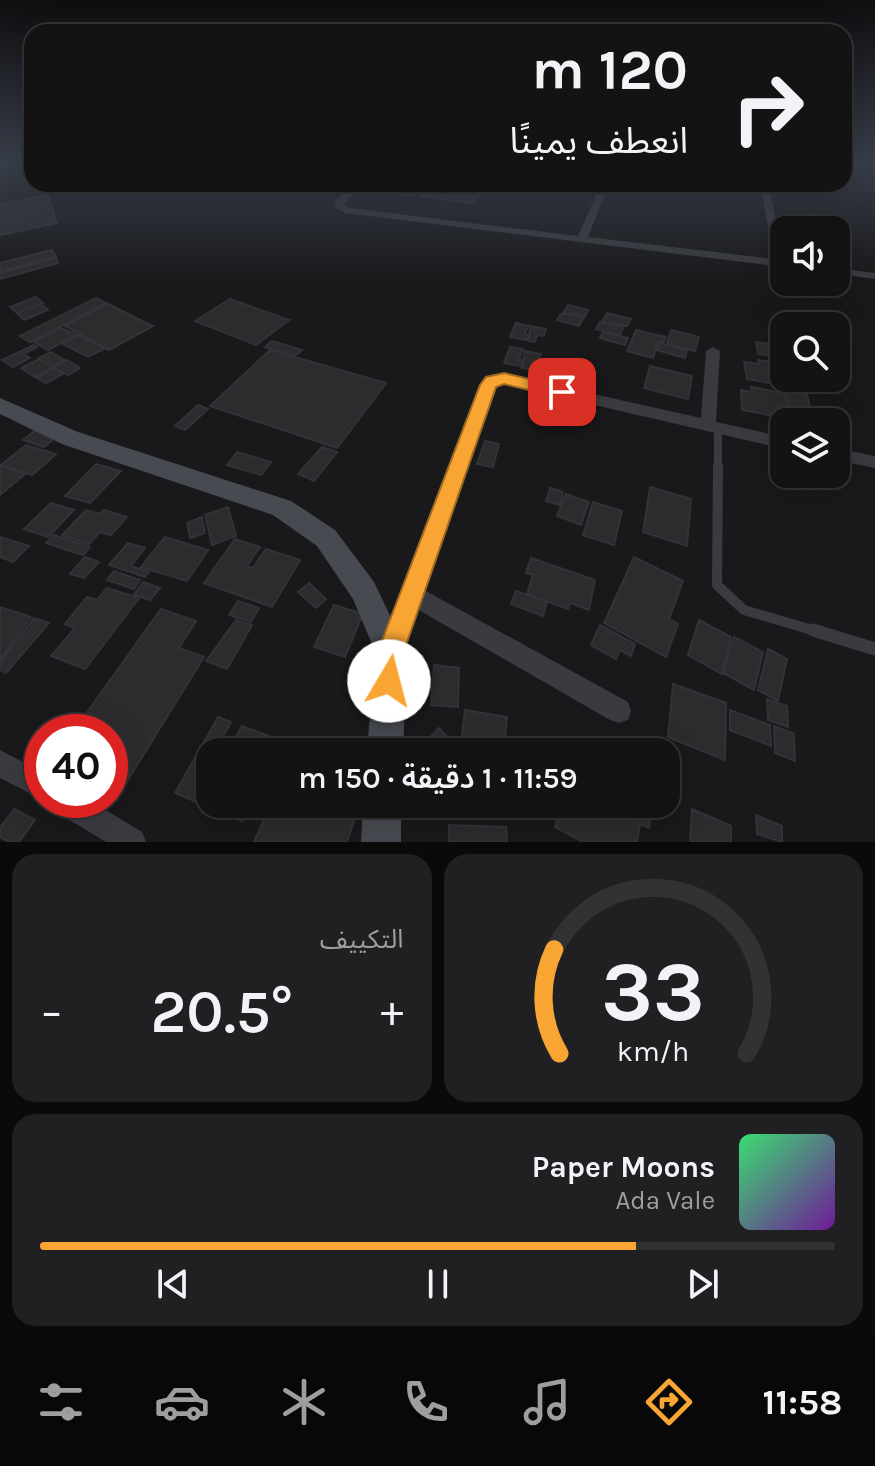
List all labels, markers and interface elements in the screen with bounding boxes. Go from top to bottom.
text: 120 m [531,37,688,102]
icon: right [716,56,820,160]
text: انعطف يمينًا [510,120,688,162]
map controls [770,216,850,488]
button: sound [770,216,850,296]
button: search [770,312,850,392]
pin [528,358,596,426]
icon: arrive [540,370,584,414]
button: layers [770,408,850,488]
position arrow [347,639,431,723]
speed limit sign: 40 [24,714,128,818]
text: 11:59 · 1 دقيقة · 150 m [298,760,578,796]
text: التكييف [320,924,404,955]
text: 33 [602,944,705,1041]
text: 20.5° [150,977,293,1047]
text: − [40,986,63,1037]
text: + [380,986,404,1037]
text: km/h [617,1035,689,1068]
text: Paper Moons [532,1149,715,1185]
text: Ada Vale [615,1185,715,1216]
icon: previous [151,1262,195,1306]
icon: pause [416,1262,460,1306]
icon: next [681,1262,725,1306]
icon: filters [33,1374,89,1430]
icon: car [154,1374,210,1430]
icon: climate [276,1374,332,1430]
icon: phone [398,1374,454,1430]
icon: music [519,1374,575,1430]
icon: directions [641,1374,697,1430]
text: 11:58 [763,1381,842,1423]

